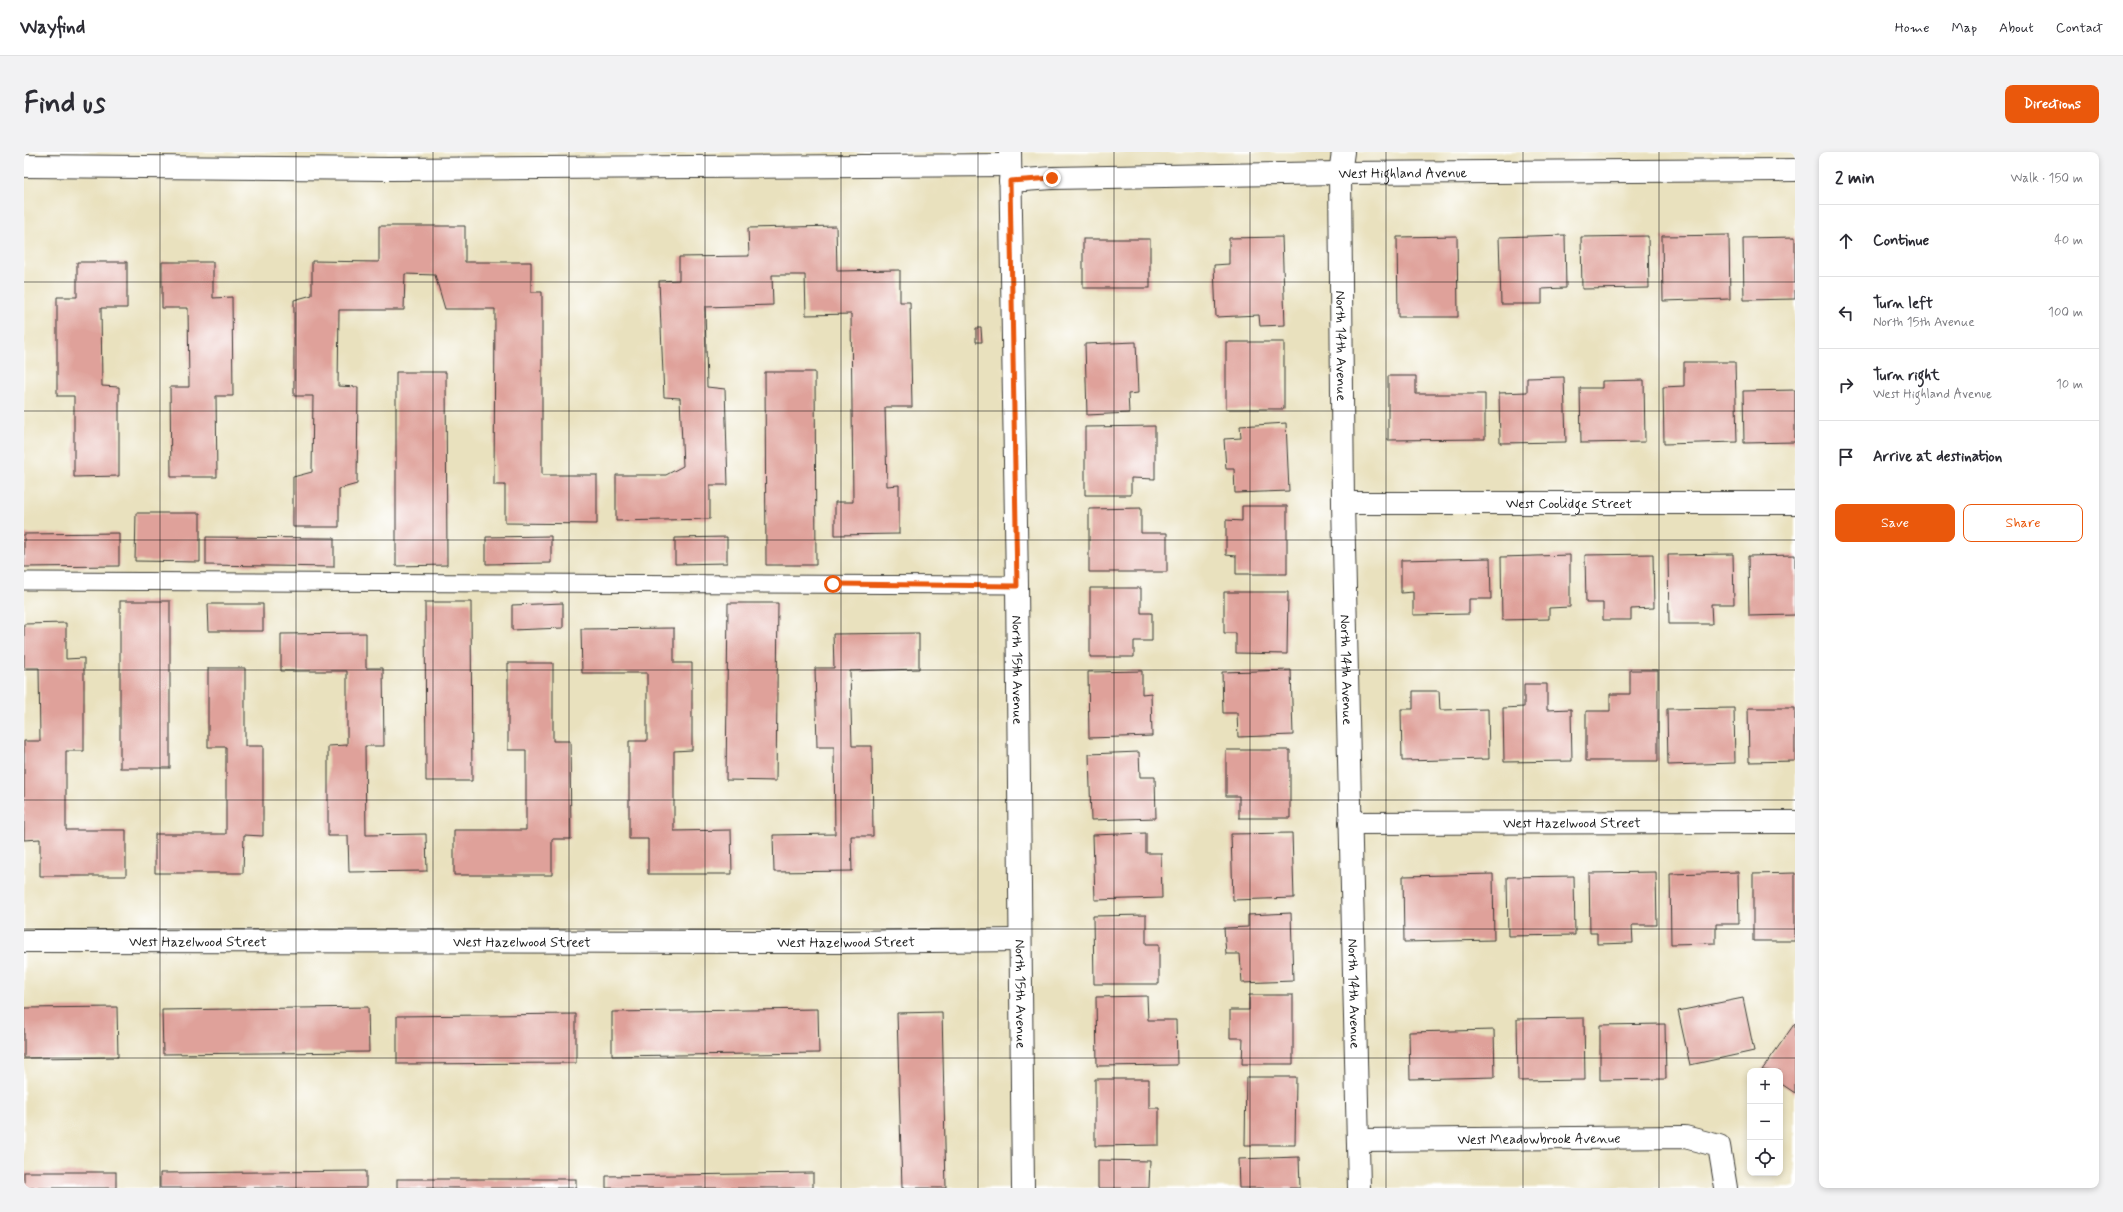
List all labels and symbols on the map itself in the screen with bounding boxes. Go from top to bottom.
street label: West Highland Avenue [1339,164,1468,185]
route end [1043,169,1061,187]
street label: North 14th Avenue [1331,290,1350,401]
street label: West Coolidge Street [1506,495,1633,515]
route start [824,575,842,593]
street label: North 14th Avenue [1336,614,1356,725]
street label: North 15th Avenue [1007,615,1026,725]
street label: West Hazelwood Street [1503,814,1641,833]
street label: West Hazelwood Street [129,933,267,951]
street label: West Hazelwood Street [777,933,915,952]
street label: West Hazelwood Street [453,934,591,952]
street label: North 14th Avenue [1343,938,1364,1049]
street label: North 15th Avenue [1011,939,1030,1049]
street label: West Meadowbrook Avenue [1457,1130,1621,1149]

